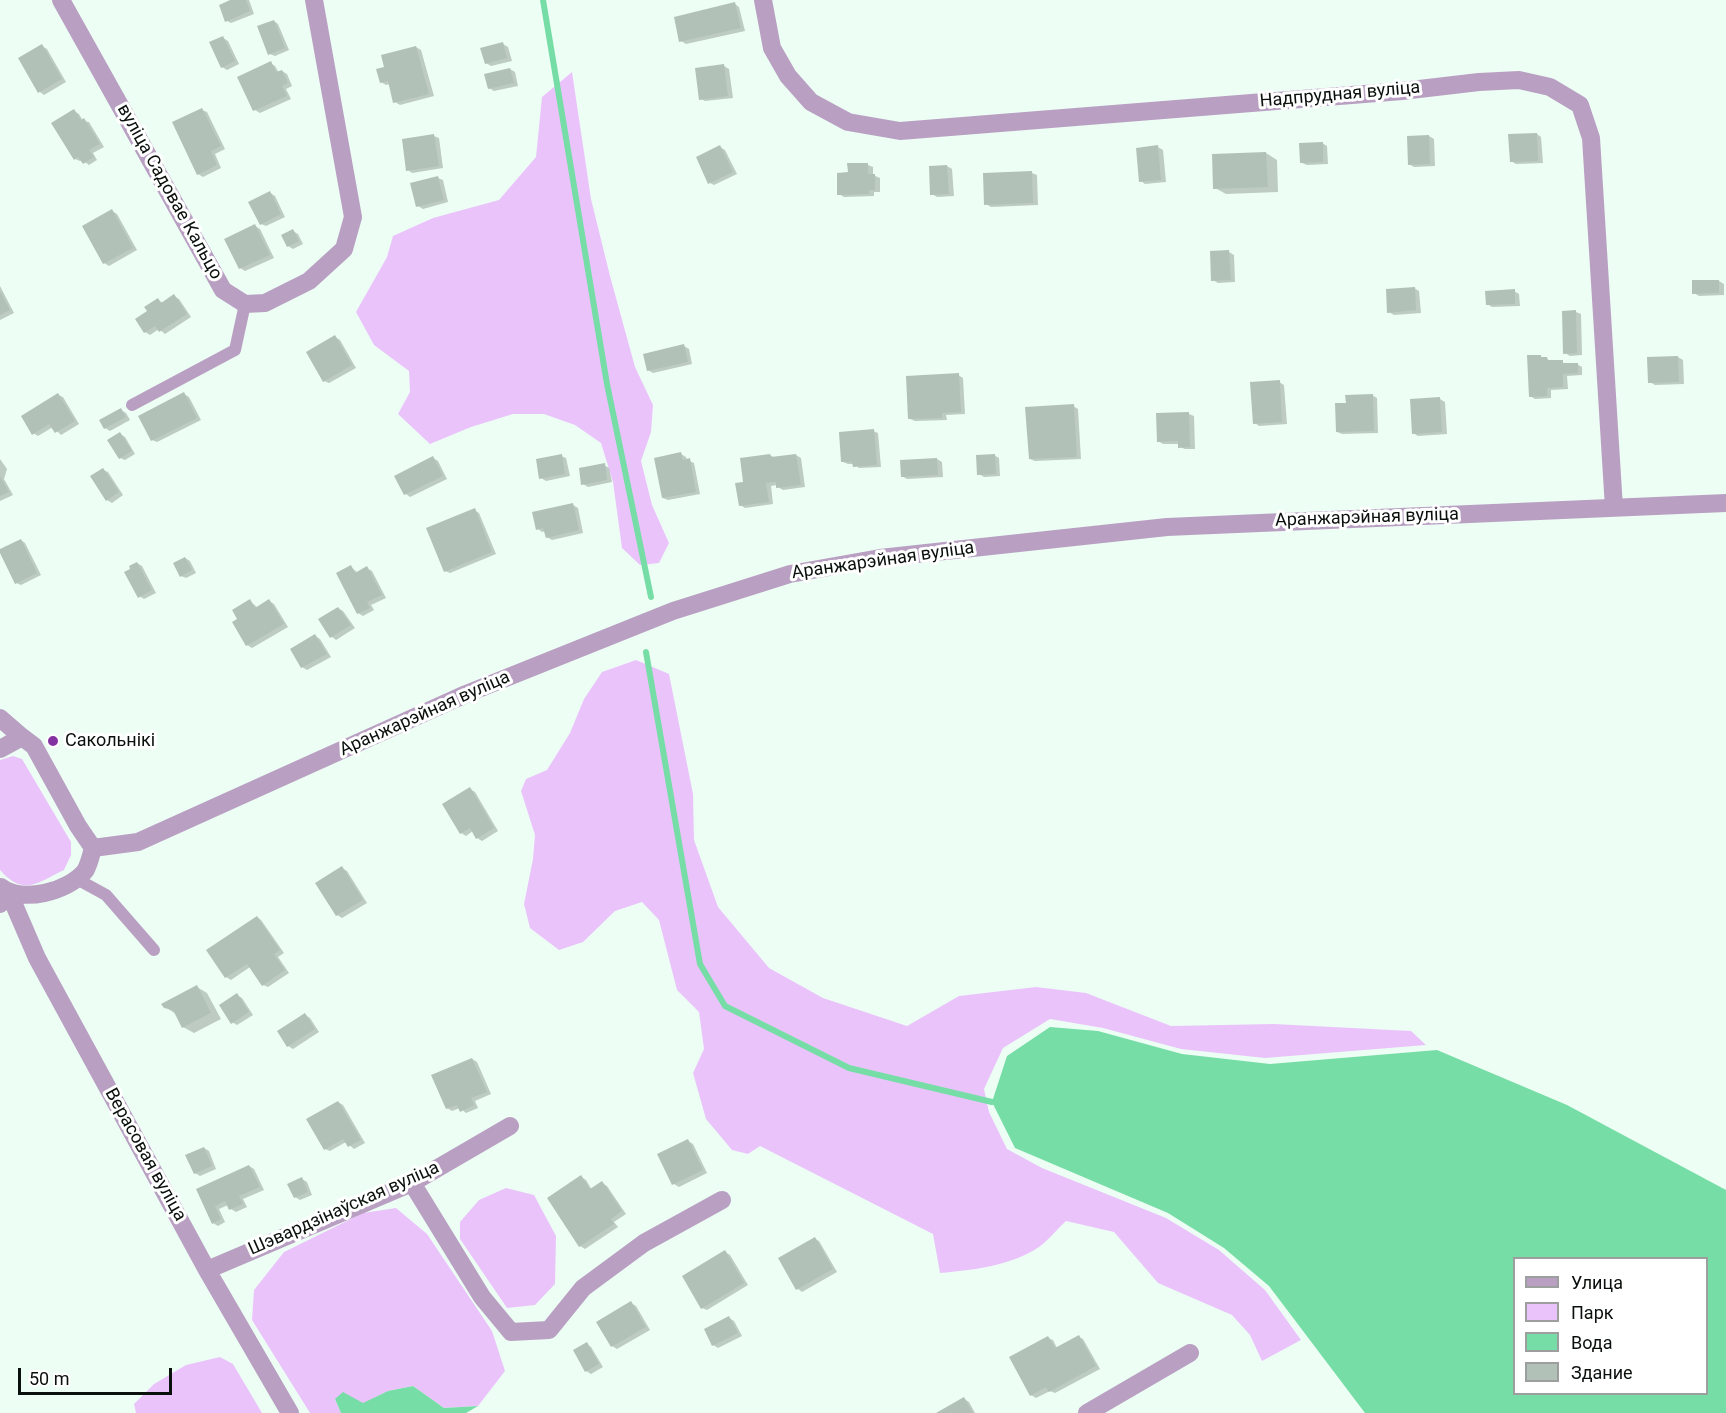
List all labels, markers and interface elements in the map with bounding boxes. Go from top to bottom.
street label: Надпрудная вуліца [1259,77,1421,113]
street label: вуліца Садовае Кальцо [112,100,226,284]
street label: Аранжарэйная вуліца [1275,504,1459,532]
street label: Аранжарэйная вуліца [790,538,976,584]
street label: Аранжарэйная вуліца [337,667,513,761]
place label: Сакольнікі [65,730,155,752]
marker: Сакольнікі [46,734,60,748]
street label: Верасовая вуліца [100,1085,190,1225]
street label: Шэвардзінаўская вуліца [245,1157,443,1261]
legend [1513,1257,1708,1395]
text: Улица [1571,1272,1623,1293]
text: Парк [1571,1302,1613,1323]
text: Вода [1571,1332,1613,1353]
scale bar [21,1356,176,1394]
text: Здание [1571,1362,1633,1383]
text: 50 m [29,1368,69,1389]

